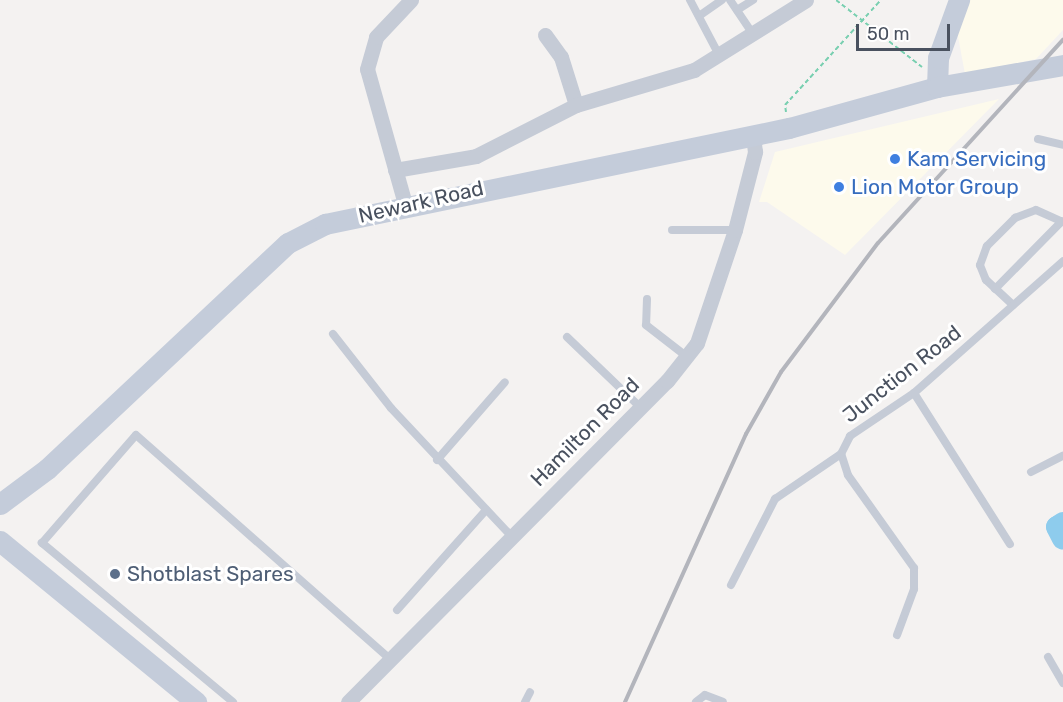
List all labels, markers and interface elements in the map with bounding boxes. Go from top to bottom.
scale bar [859,12,954,50]
text: 50 m [867,23,910,45]
place label: Kam Servicing [907,146,1046,172]
marker: Kam Servicing [888,152,902,166]
place label: Lion Motor Group [851,174,1019,200]
street label: Newark Road [356,175,486,229]
marker: Lion Motor Group [832,180,846,194]
street label: Junction Road [838,320,966,428]
street label: Hamilton Road [525,372,645,492]
place label: Shotblast Spares [127,561,294,587]
marker: Shotblast Spares [108,567,122,581]

